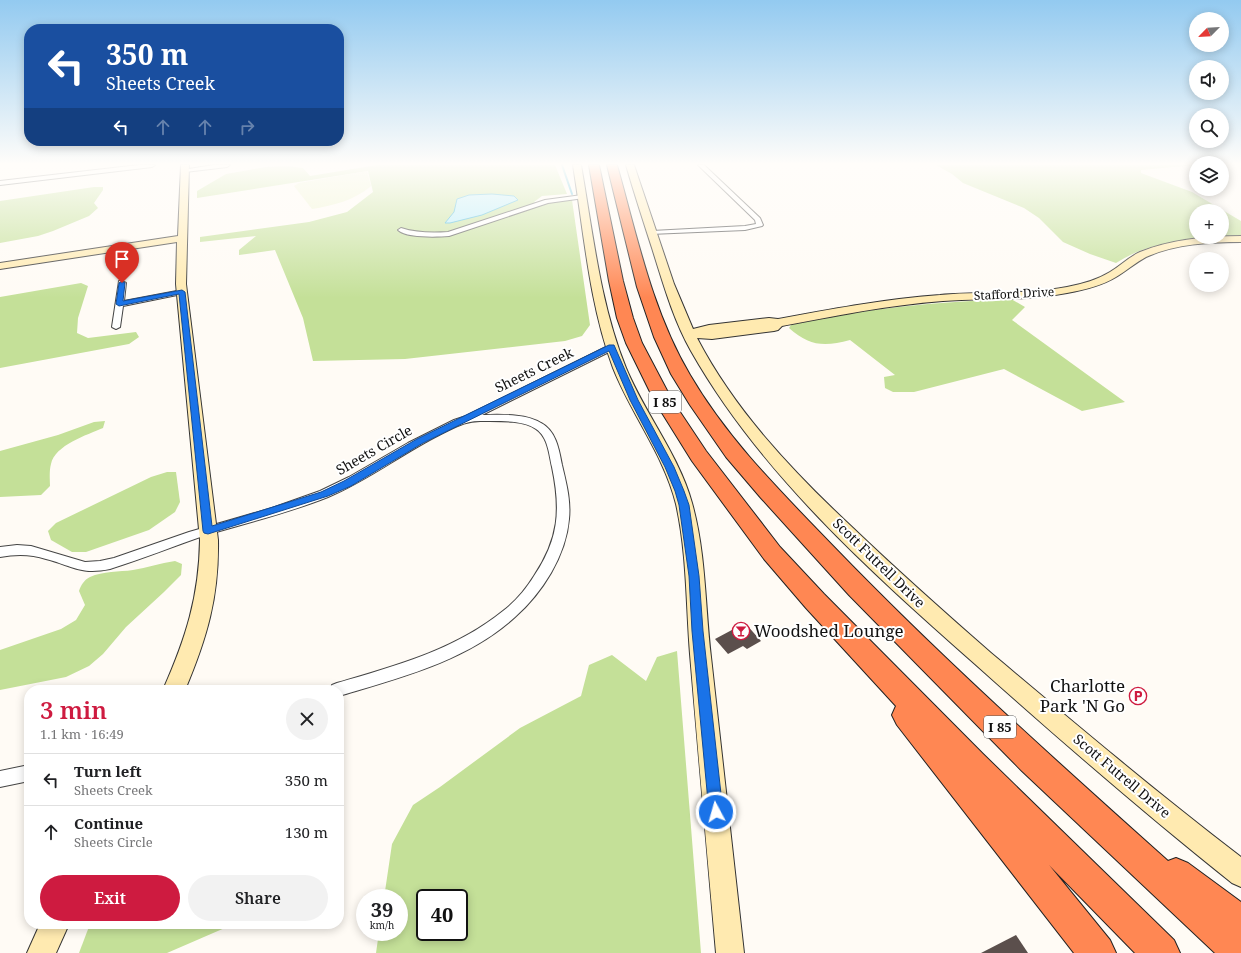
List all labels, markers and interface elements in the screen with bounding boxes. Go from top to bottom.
north arrow [1189,12,1229,52]
map controls [1189,12,1229,292]
text: 350 m [106,35,188,73]
icon: left [40,40,92,92]
button: sound [1189,60,1229,100]
text: Sheets Creek [106,71,215,95]
button: search [1189,108,1229,148]
icon: left [110,116,132,138]
icon: ahead [152,116,174,138]
icon: ahead [194,116,216,138]
icon: right [236,116,258,138]
button: layers [1189,156,1229,196]
button: + [1189,204,1229,244]
pin [105,242,139,283]
icon: arrive [111,248,133,270]
button: − [1189,252,1229,292]
street label: Stafford Drive [973,283,1055,304]
street label: Sheets Creek [492,342,577,397]
road number: I 85 [649,391,681,413]
street label: Sheets Circle [332,420,415,479]
street label: Scott Futrell Drive [829,514,930,612]
place label: Woodshed Lounge [754,619,904,642]
bar icon: Woodshed Lounge [731,621,751,641]
place label: Charlotte Park 'N Go [1040,674,1125,717]
parking icon: Charlotte Park 'N Go [1128,686,1148,706]
text: 3 min [40,693,107,726]
button: close [286,698,328,740]
road number: I 85 [984,716,1016,738]
text: 1.1 km · 16:49 [40,725,124,743]
street label: Scott Futrell Drive [1070,729,1175,822]
text: Turn left [74,761,142,781]
icon: left [40,769,62,791]
text: 350 m [285,770,328,790]
text: Sheets Creek [74,781,153,799]
position arrow [695,791,737,833]
text: Continue [74,813,143,833]
icon: ahead [40,821,62,843]
text: 130 m [285,822,328,842]
text: Sheets Circle [74,833,153,851]
button: Exit [40,875,180,921]
button: Share [188,875,328,921]
speed limit sign: 40 [416,889,468,941]
text: 39 [371,896,393,923]
text: km/h [370,918,394,932]

